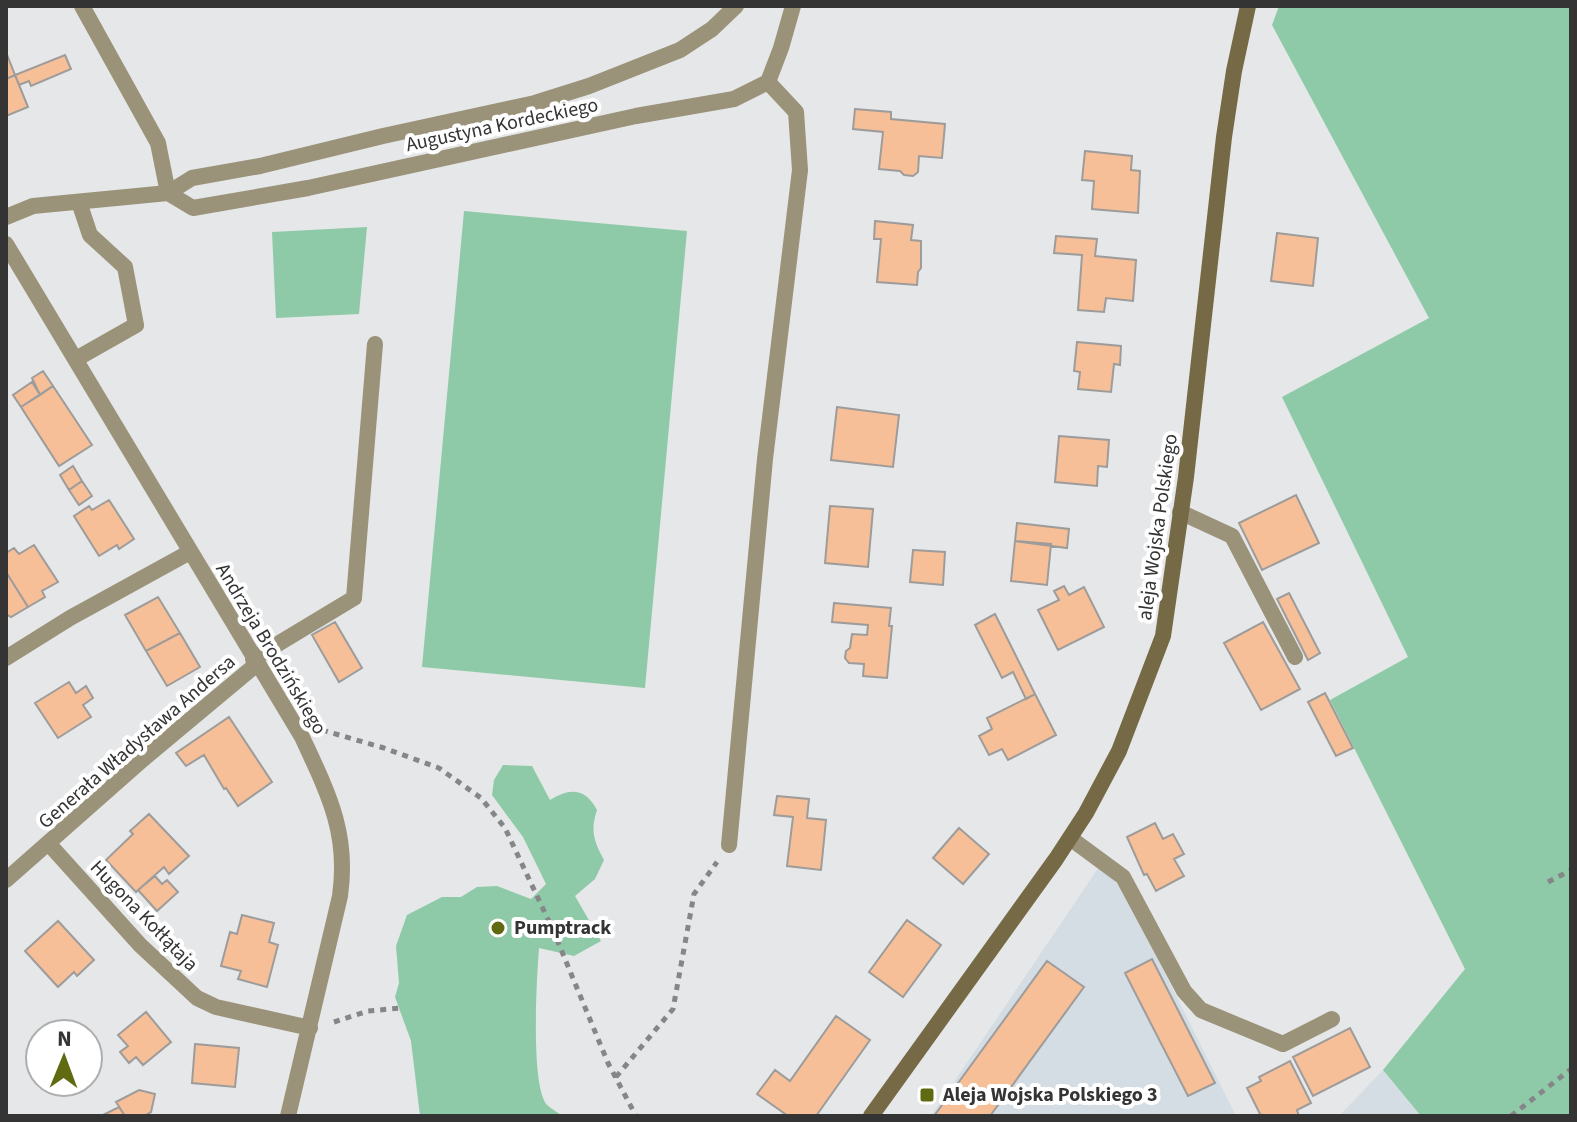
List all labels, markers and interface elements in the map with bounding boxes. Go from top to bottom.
street label: Augustyna Kordeckiego [403,91,601,159]
street label: aleja Wojska Polskiego [1131,432,1185,622]
street label: Andrzeja Brodzińskiego [209,558,333,740]
street label: Generała Władysława Andersa [32,649,242,835]
street label: Hugona Kołłątaja [84,854,204,978]
place label: Pumptrack [514,914,611,942]
marker: Pumptrack [489,919,507,937]
north arrow [24,1018,104,1098]
text: N [57,1023,72,1055]
place label: Aleja Wojska Polskiego 3 [942,1081,1158,1109]
marker: Aleja Wojska Polskiego 3 [918,1086,936,1104]

